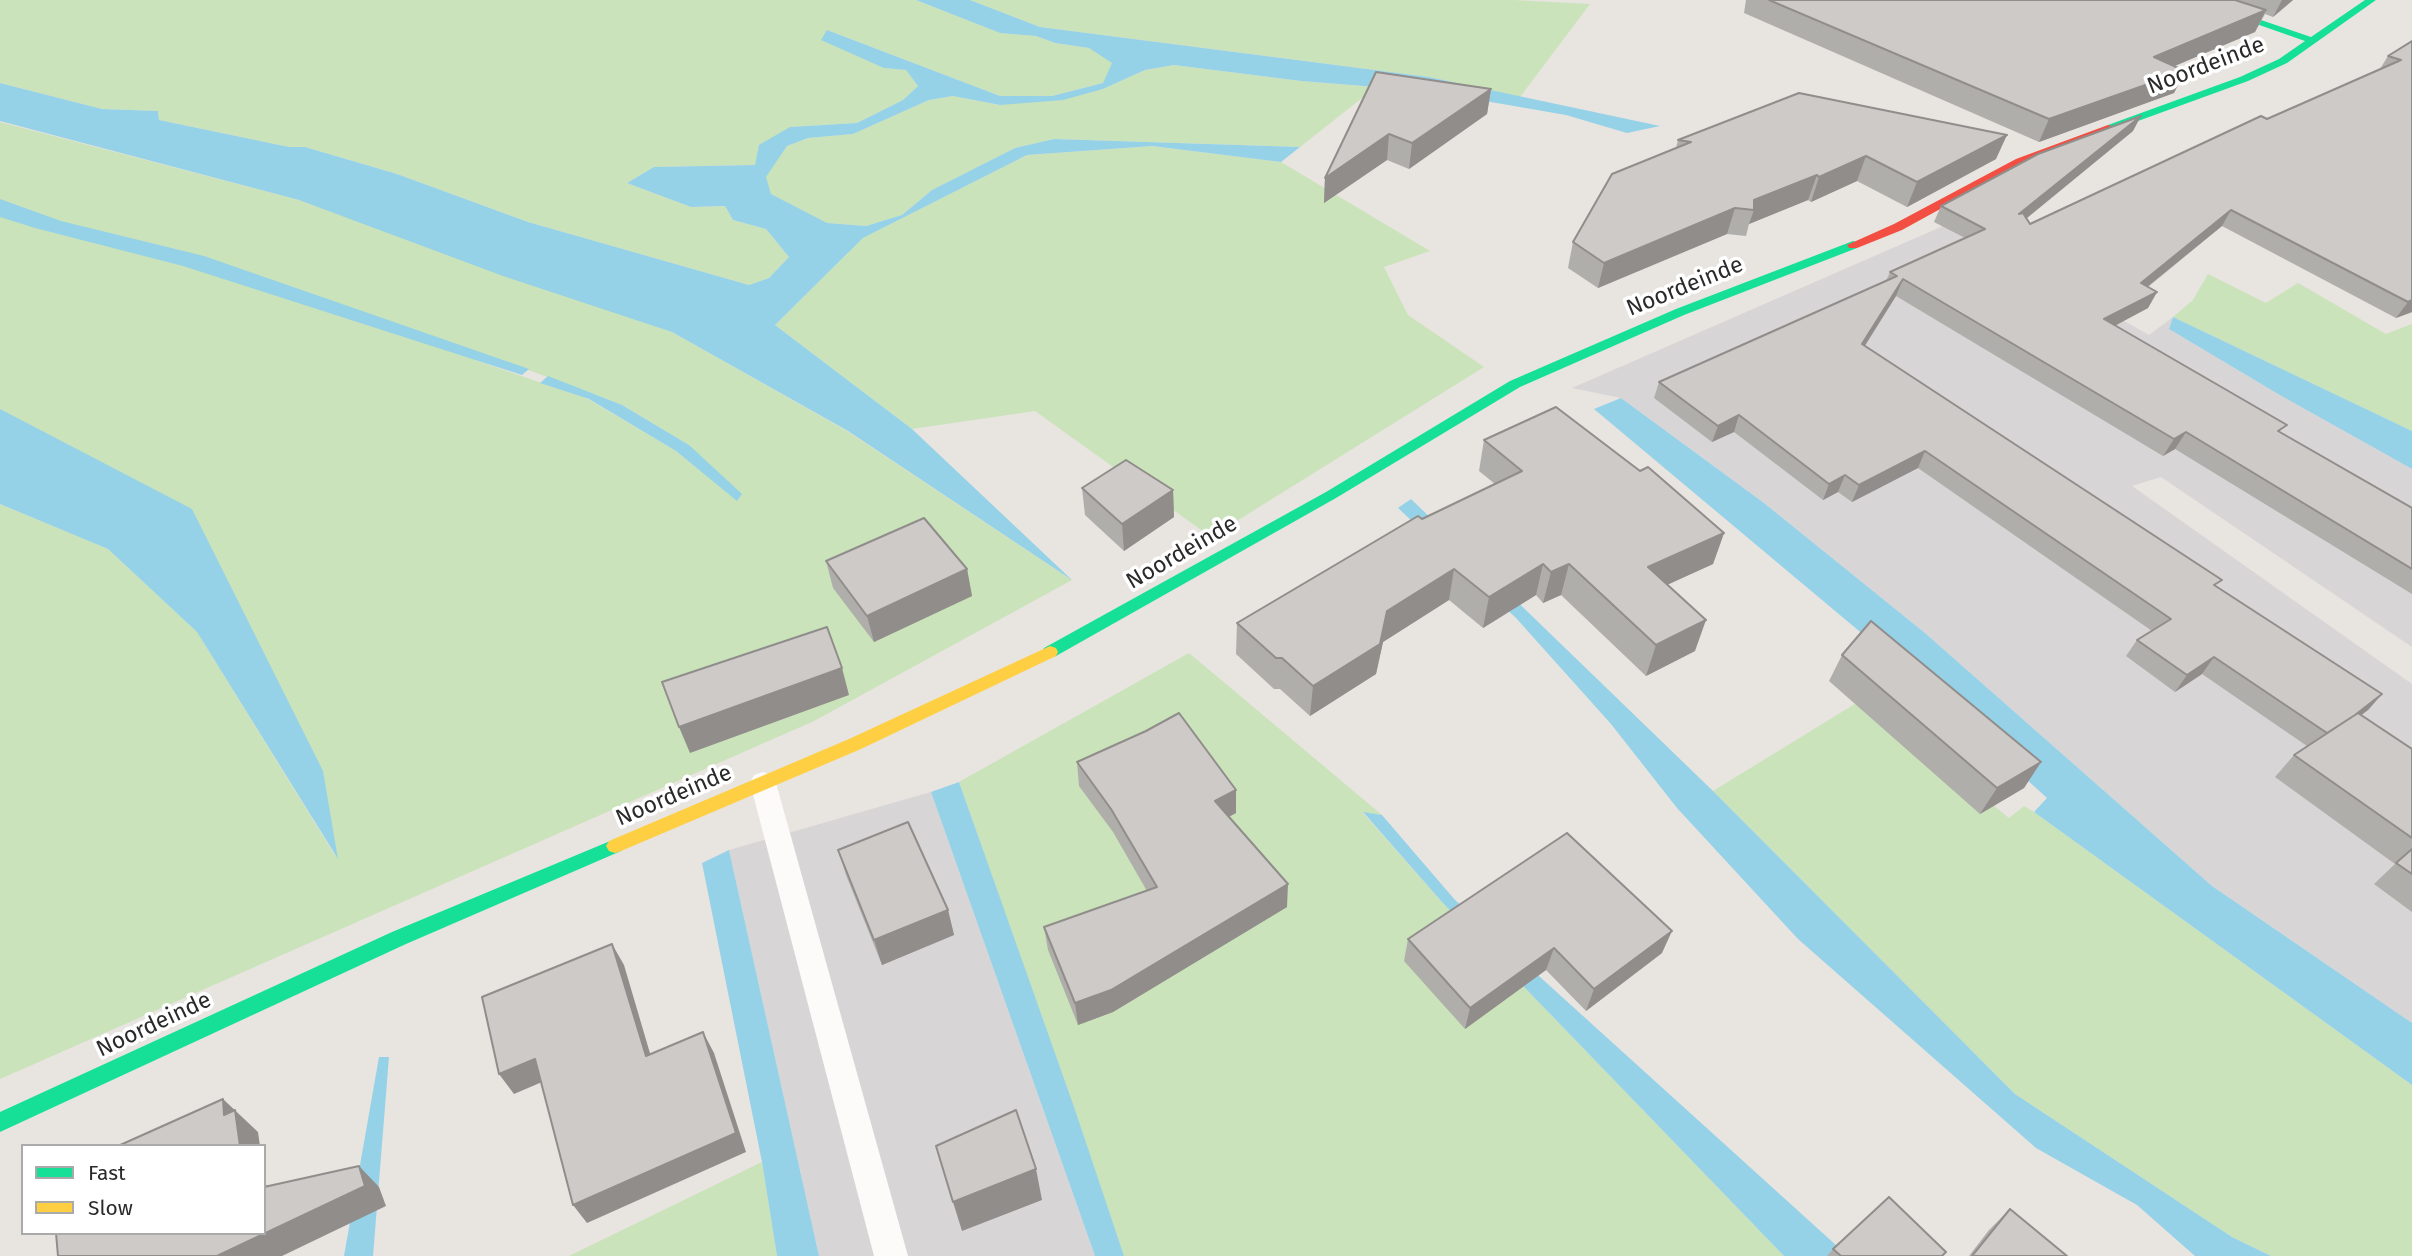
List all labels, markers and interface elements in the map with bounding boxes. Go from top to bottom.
street label: Noordeinde [2143,31,2269,101]
street label: Noordeinde [1623,251,1747,323]
street label: Noordeinde [1122,510,1242,596]
street label: Noordeinde [612,759,736,833]
street label: Noordeinde [92,986,216,1064]
legend [21,1144,266,1235]
text: Fast [88,1160,126,1186]
text: Slow [88,1195,133,1221]

